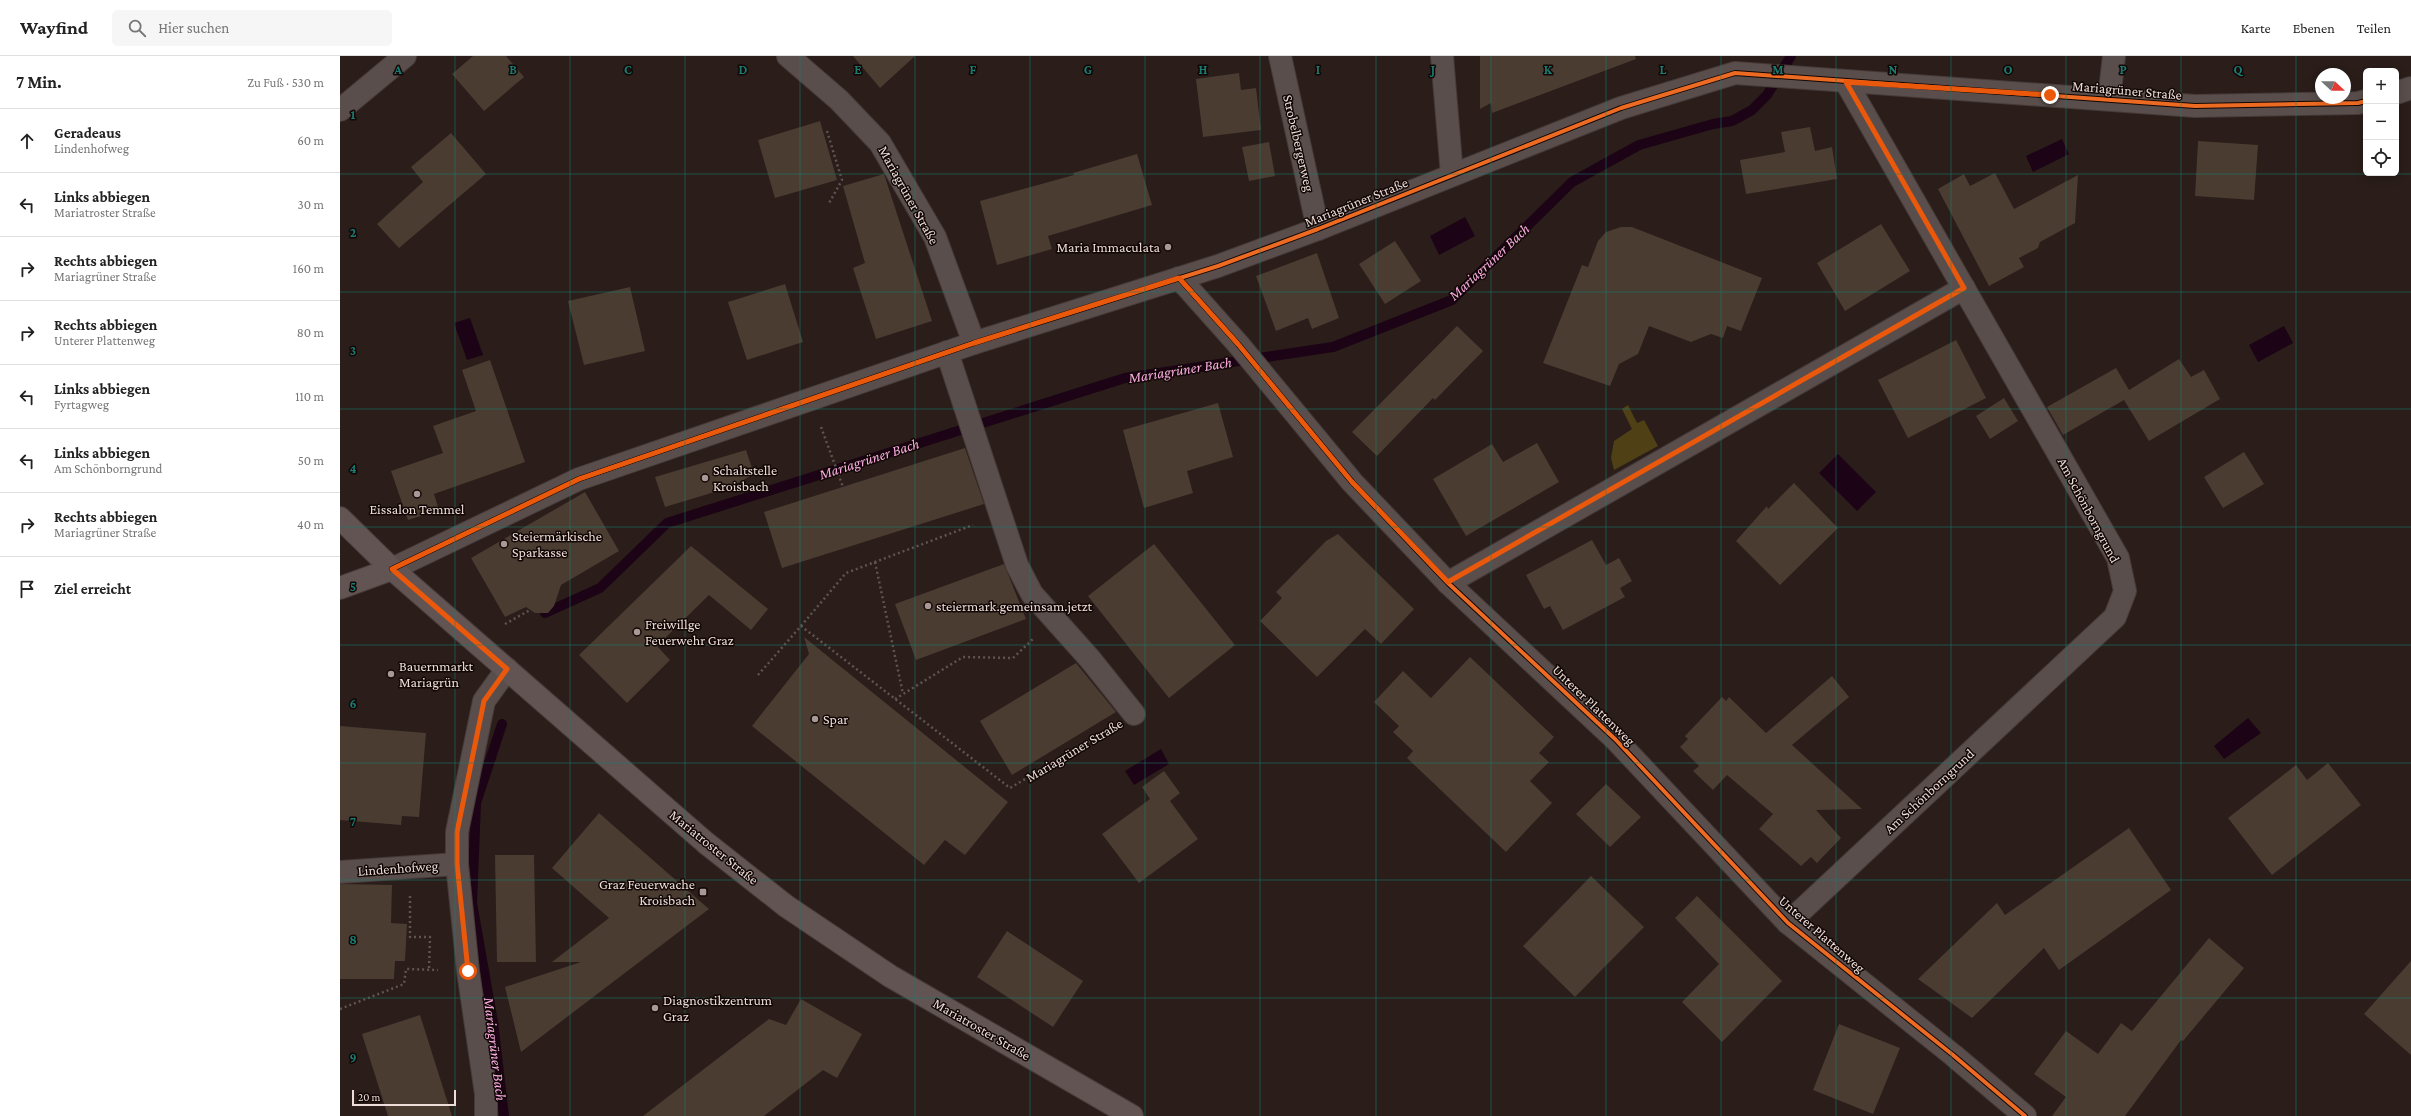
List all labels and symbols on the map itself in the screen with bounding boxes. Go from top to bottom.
text: A [393,62,402,77]
text: B [509,62,517,77]
text: C [624,62,632,77]
text: D [739,62,748,77]
text: E [854,62,862,77]
text: F [970,62,977,77]
text: G [1084,62,1092,77]
text: H [1199,62,1208,77]
text: I [1316,62,1320,77]
text: J [1429,62,1435,77]
text: K [1544,62,1553,77]
text: L [1660,62,1667,77]
text: M [1772,62,1784,77]
text: N [1889,62,1898,77]
text: O [2004,62,2013,77]
text: P [2119,62,2127,77]
text: Q [2234,62,2244,77]
north arrow [2315,68,2351,104]
street label: Mariagrüner Straße [2072,77,2182,103]
route end [2041,86,2059,104]
street label: Strobelbergerweg [1280,93,1318,193]
text: 1 [351,107,356,122]
street label: Mariagrüner Straße [875,143,943,247]
street label: Mariagrüner Straße [1302,174,1410,230]
water label: Mariagrüner Bach [1445,221,1533,305]
text: 2 [350,225,357,240]
place label: Maria Immaculata [1056,239,1161,255]
marker: Maria Immaculata [1163,242,1173,252]
text: 3 [350,343,356,358]
water label: Mariagrüner Bach [1126,354,1233,387]
water label: Mariagrüner Bach [816,435,921,484]
street label: Am Schönborngrund [2055,455,2124,566]
text: 4 [349,461,357,476]
place label: Schaltstelle Kroisbach [713,462,777,494]
marker: Schaltstelle Kroisbach [700,473,710,483]
marker: Eissalon Temmel [412,489,422,499]
place label: Eissalon Temmel [369,501,465,517]
place label: Steiermärkische Sparkasse [512,528,602,560]
marker: Steiermärkische Sparkasse [499,539,509,549]
text: 5 [350,579,356,594]
place label: steiermark.gemeinsam.jetzt [936,598,1093,615]
marker: steiermark.gemeinsam.jetzt [923,601,933,611]
place label: Freiwillge Feuerwehr Graz [645,616,734,648]
marker: Freiwillge Feuerwehr Graz [632,627,642,637]
place label: Bauernmarkt Mariagrün [399,658,474,690]
street label: Unterer Plattenweg [1549,661,1639,749]
marker: Bauernmarkt Mariagrün [386,669,396,679]
text: 6 [349,696,357,711]
place label: Spar [823,711,848,727]
marker: Spar [810,714,820,724]
street label: Mariagrüner Straße [1023,715,1125,785]
street label: Am Schönborngrund [1881,745,1978,837]
street label: Mariatroster Straße [666,806,762,888]
text: 7 [350,814,356,829]
street label: Lindenhofweg [357,857,439,879]
place label: Graz Feuerwache Kroisbach [599,876,695,908]
marker: Graz Feuerwache Kroisbach [698,887,708,897]
street label: Unterer Plattenweg [1776,892,1868,976]
text: 8 [349,932,357,947]
route start [459,962,477,980]
place label: Diagnostikzentrum Graz [663,992,772,1024]
water label: Mariagrüner Bach [480,995,509,1102]
street label: Mariatroster Straße [931,995,1033,1063]
marker: Diagnostikzentrum Graz [650,1003,660,1013]
text: 9 [349,1050,357,1065]
scale bar [352,1088,456,1107]

